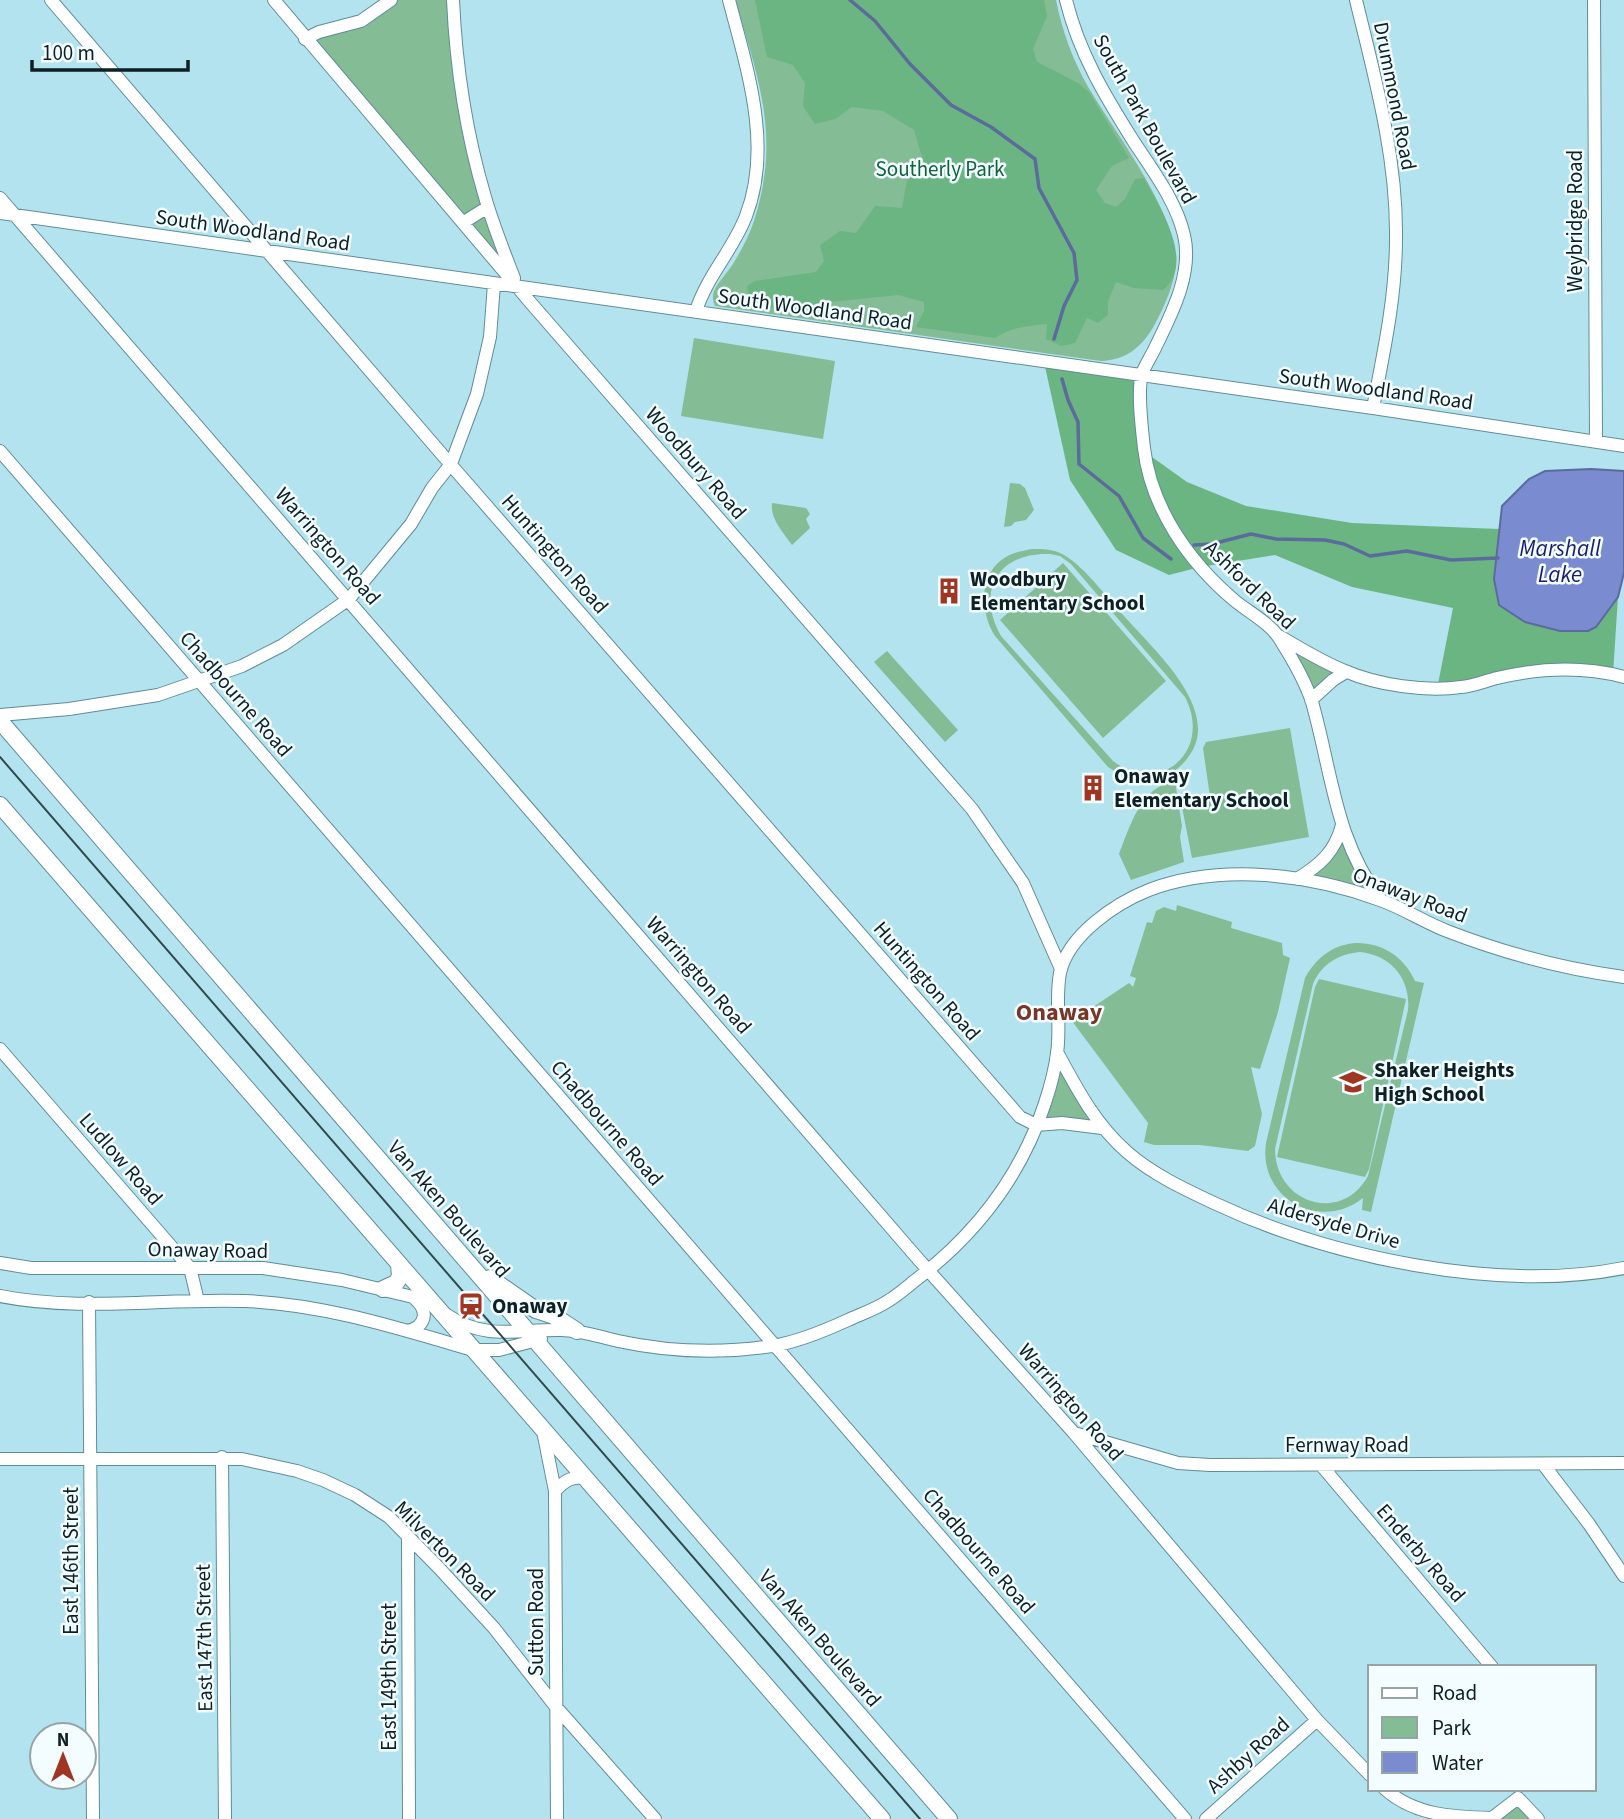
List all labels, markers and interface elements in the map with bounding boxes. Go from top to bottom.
street label: Drummond Road [1366,19,1424,173]
scale bar [32,28,187,72]
street label: South Park Boulevard [1086,29,1204,209]
text: 100 m [42,38,95,68]
street label: Weybridge Road [1560,150,1590,292]
park label: Southerly Park [876,154,1005,184]
street label: South Woodland Road [154,202,352,258]
street label: South Woodland Road [716,281,914,337]
street label: South Woodland Road [1277,361,1475,417]
street label: Woodbury Road [638,400,754,526]
street label: Warrington Road [268,480,388,612]
street label: Huntington Road [495,488,615,620]
water label: Marshall Lake [1519,532,1601,591]
street label: Ashford Road [1197,533,1303,637]
place label: Woodbury Elementary School [970,564,1144,618]
building icon: Woodbury Elementary School [934,576,964,606]
street label: Chadbourne Road [173,624,299,764]
place label: Onaway Elementary School [1114,761,1288,815]
building icon: Onaway Elementary School [1078,773,1108,803]
street label: Onaway Road [1348,859,1472,931]
street label: Warrington Road [639,909,759,1041]
street label: Huntington Road [867,915,987,1047]
district label: Onaway [1016,995,1103,1030]
street label: Chadbourne Road [544,1053,670,1193]
place label: Shaker Heights High School [1374,1055,1514,1109]
school or university icon: Shaker Heights High School [1338,1067,1368,1097]
street label: Ludlow Road [72,1106,170,1212]
street label: Van Aken Boulevard [381,1134,517,1284]
street label: Aldersyde Drive [1264,1190,1404,1256]
street label: Onaway Road [147,1234,269,1266]
station icon: Onaway [456,1291,486,1321]
place label: Onaway [492,1291,568,1321]
street label: Warrington Road [1011,1336,1131,1468]
street label: Fernway Road [1285,1430,1409,1460]
street label: Chadbourne Road [916,1481,1042,1621]
street label: East 146th Street [56,1487,86,1635]
street label: Milverton Road [388,1494,502,1608]
street label: Enderby Road [1369,1497,1473,1609]
street label: Van Aken Boulevard [752,1563,888,1713]
street label: East 147th Street [188,1564,220,1712]
street label: Sutton Road [521,1568,551,1676]
street label: East 149th Street [374,1603,404,1751]
legend [1368,1665,1596,1791]
text: Road [1432,1678,1477,1708]
street label: Ashby Road [1200,1709,1296,1801]
text: Park [1432,1713,1472,1743]
north arrow [28,1721,98,1791]
text: N [57,1727,69,1754]
text: Water [1432,1748,1484,1778]

